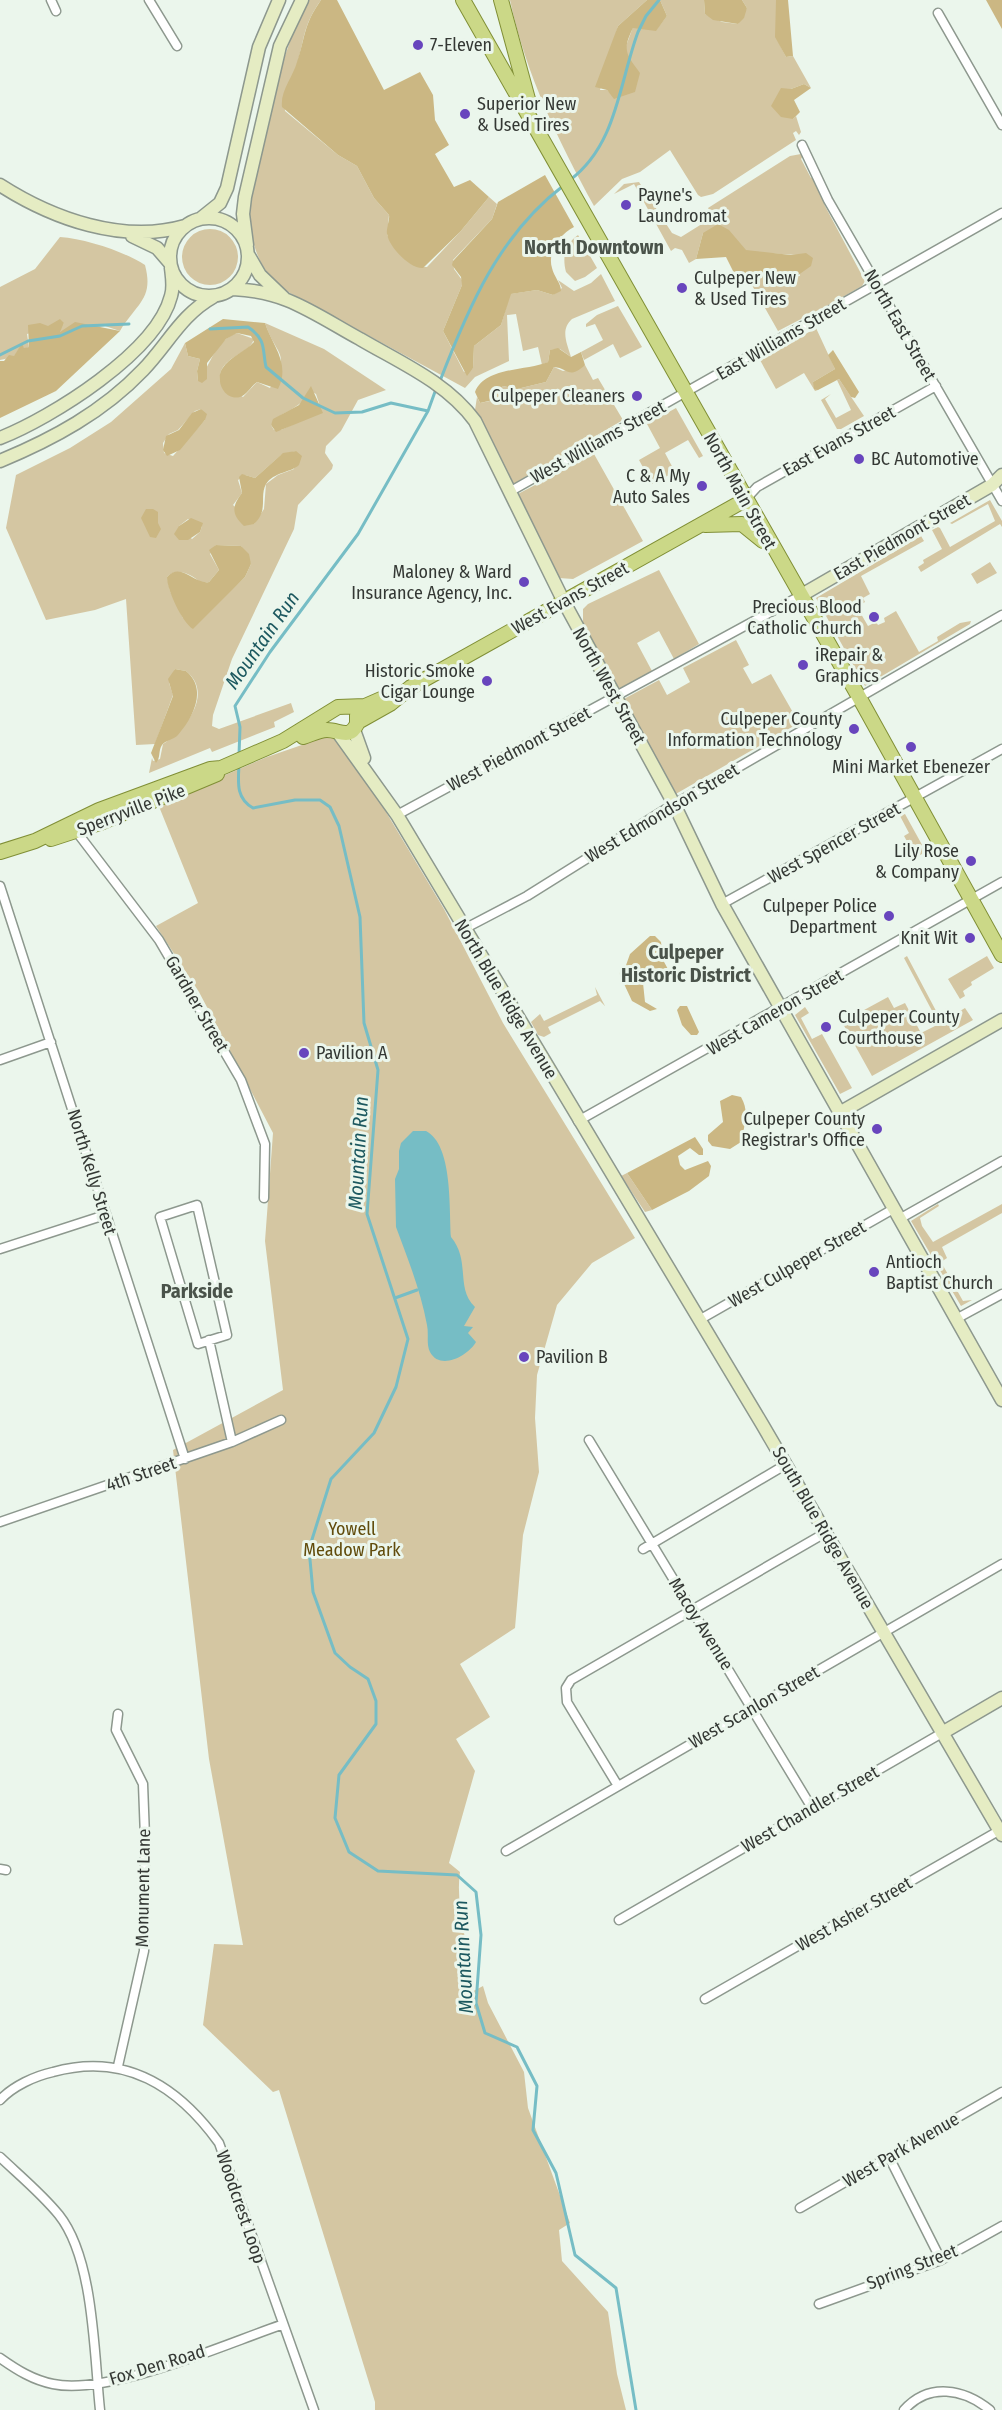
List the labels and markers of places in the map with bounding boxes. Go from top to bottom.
place label: 7-Eleven [430,34,492,56]
marker: 7-Eleven [411,38,425,52]
place label: Superior New & Used Tires [477,93,576,136]
marker: Superior New & Used Tires [458,107,472,121]
place label: Payne's Laundromat [638,184,727,227]
marker: Payne's Laundromat [619,198,633,212]
place label: Culpeper New & Used Tires [694,267,796,310]
marker: Culpeper New & Used Tires [675,281,689,295]
place label: Culpeper Cleaners [491,385,625,407]
marker: Culpeper Cleaners [630,389,644,403]
place label: BC Automotive [871,448,979,470]
marker: BC Automotive [852,452,866,466]
place label: C & A My Auto Sales [613,465,690,508]
marker: C & A My Auto Sales [695,479,709,493]
place label: Maloney & Ward Insurance Agency, Inc. [351,561,512,604]
marker: Maloney & Ward Insurance Agency, Inc. [517,575,531,589]
place label: Precious Blood Catholic Church [747,596,862,639]
marker: Precious Blood Catholic Church [867,610,881,624]
place label: iRepair & Graphics [815,644,883,687]
marker: iRepair & Graphics [796,658,810,672]
place label: Historic Smoke Cigar Lounge [365,660,475,703]
marker: Historic Smoke Cigar Lounge [480,674,494,688]
place label: Culpeper County Information Technology [667,708,842,751]
marker: Culpeper County Information Technology [847,722,861,736]
marker: Mini Market Ebenezer [904,740,918,754]
place label: Mini Market Ebenezer [832,756,991,778]
place label: Lily Rose & Company [875,840,959,883]
marker: Lily Rose & Company [964,854,978,868]
place label: Culpeper Police Department [763,895,877,938]
marker: Culpeper Police Department [882,909,896,923]
place label: Knit Wit [900,927,958,949]
marker: Knit Wit [963,931,977,945]
place label: Culpeper County Courthouse [838,1006,959,1049]
marker: Culpeper County Courthouse [819,1020,833,1034]
place label: Pavilion A [316,1042,388,1064]
marker: Pavilion A [297,1046,311,1060]
place label: Culpeper County Registrar's Office [741,1108,865,1151]
marker: Culpeper County Registrar's Office [870,1122,884,1136]
place label: Antioch Baptist Church [886,1251,993,1294]
marker: Antioch Baptist Church [867,1265,881,1279]
place label: Pavilion B [536,1346,608,1368]
marker: Pavilion B [517,1350,531,1364]

